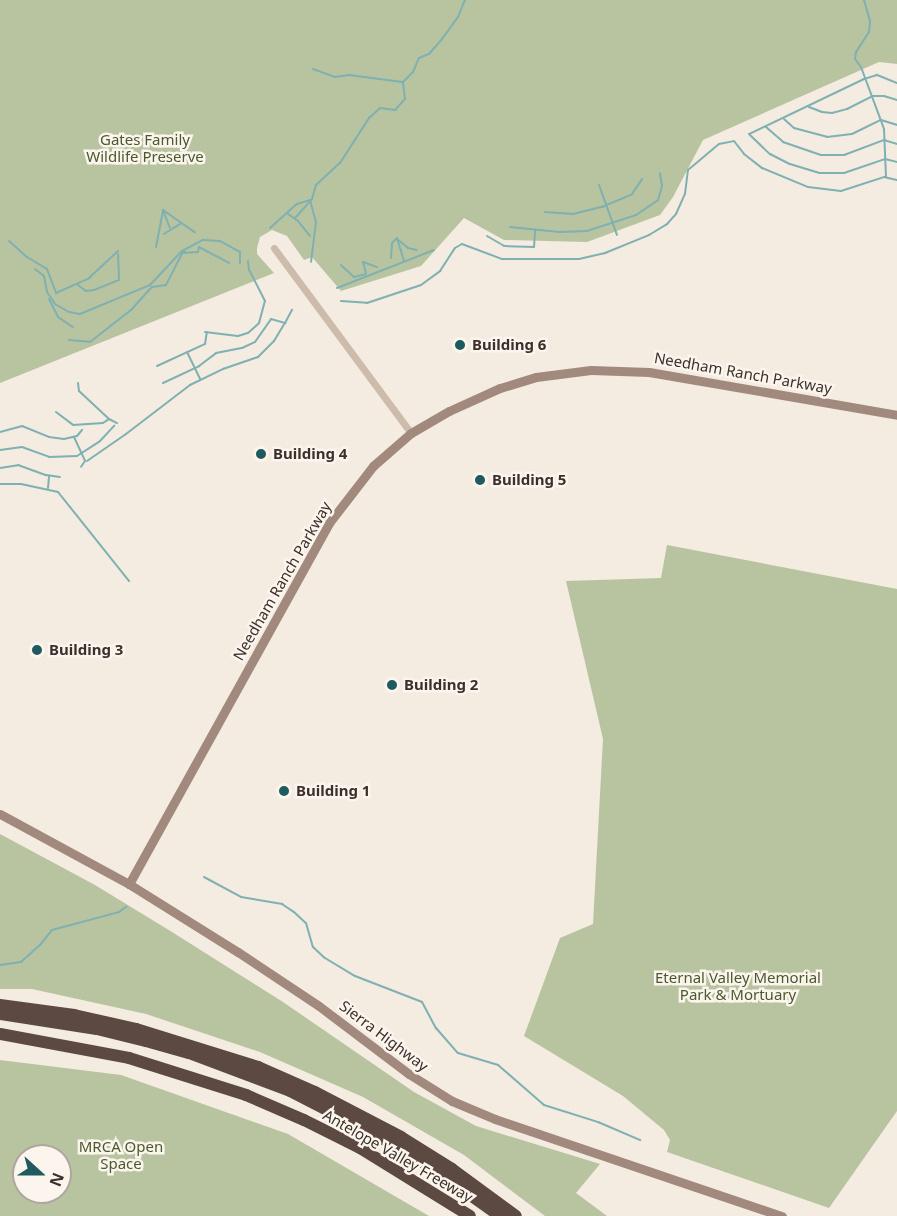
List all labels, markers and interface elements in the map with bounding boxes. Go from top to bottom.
park label: Gates Family Wildlife Preserve [86,130,204,165]
place label: Building 6 [472,336,546,354]
marker: Building 6 [453,338,467,352]
street label: Needham Ranch Parkway [653,349,833,397]
place label: Building 4 [273,445,347,463]
marker: Building 4 [254,447,268,461]
place label: Building 5 [492,471,566,489]
marker: Building 5 [473,473,487,487]
street label: Needham Ranch Parkway [229,499,335,663]
place label: Building 3 [49,641,123,659]
marker: Building 3 [30,643,44,657]
place label: Building 2 [404,676,478,694]
marker: Building 2 [385,678,399,692]
place label: Building 1 [296,782,370,800]
marker: Building 1 [277,784,291,798]
park label: Eternal Valley Memorial Park & Mortuary [655,968,821,1003]
street label: Sierra Highway [336,997,432,1075]
street label: Antelope Valley Freeway [320,1106,476,1206]
park label: MRCA Open Space [79,1137,163,1172]
north arrow [12,1144,72,1204]
text: N [44,1170,70,1190]

